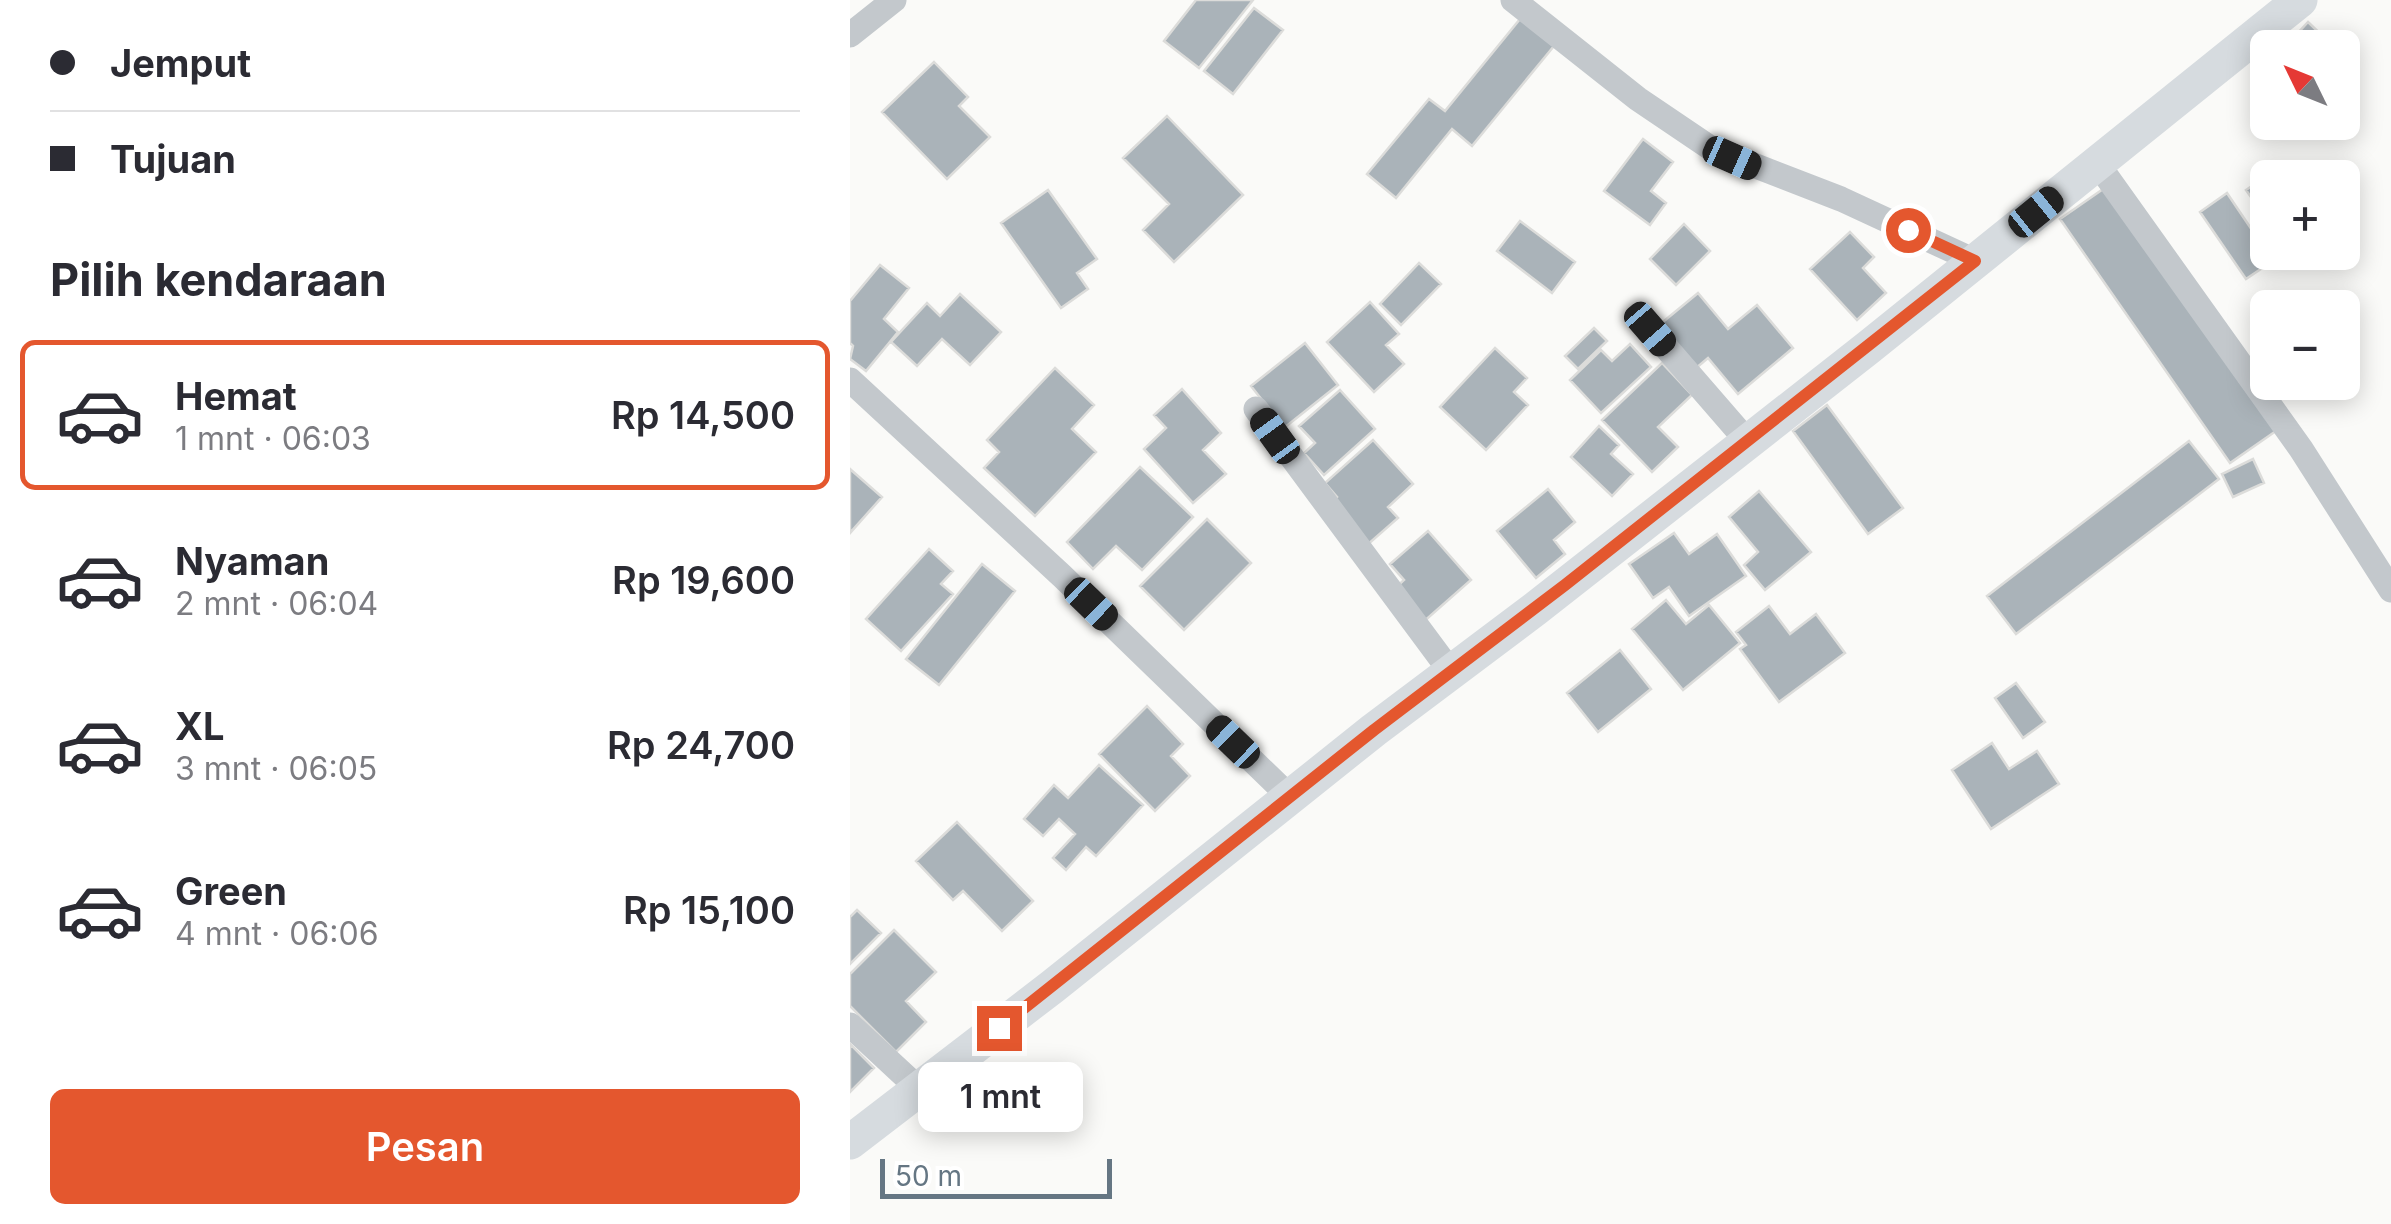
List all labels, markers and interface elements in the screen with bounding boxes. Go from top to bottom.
north arrow [2250,30,2360,140]
map controls [2250,30,2360,400]
text: Jemput [110,40,251,86]
car [1698,132,1766,184]
text: Tujuan [110,136,236,182]
button: + [2250,160,2360,270]
car [2003,181,2069,243]
route start [1886,208,1931,253]
text: Pilih kendaraan [50,252,387,307]
button: − [2250,290,2360,400]
car [1619,297,1681,361]
icon: car [55,370,145,460]
text: Hemat [175,373,297,419]
text: Rp 14,500 [611,392,795,438]
car [1245,403,1305,469]
text: 1 mnt · 06:03 [175,419,371,458]
icon: car [55,535,145,625]
text: Nyaman [175,538,329,584]
text: Rp 19,600 [612,557,795,603]
car [1059,572,1123,636]
text: 2 mnt · 06:04 [175,584,378,623]
icon: car [55,700,145,790]
text: XL [175,703,225,749]
car [1201,710,1265,774]
text: Rp 24,700 [607,722,795,768]
text: 3 mnt · 06:05 [175,749,377,788]
icon: car [55,865,145,955]
text: Green [175,868,287,914]
text: Rp 15,100 [623,887,795,933]
text: 4 mnt · 06:06 [175,914,379,953]
route end [977,1006,1022,1051]
callout: 1 mnt [916,1063,1082,1133]
text: 1 mnt [960,1077,1041,1116]
button: Pesan [50,1089,800,1204]
scale bar [880,1154,1112,1198]
text: 50 m [895,1159,962,1193]

